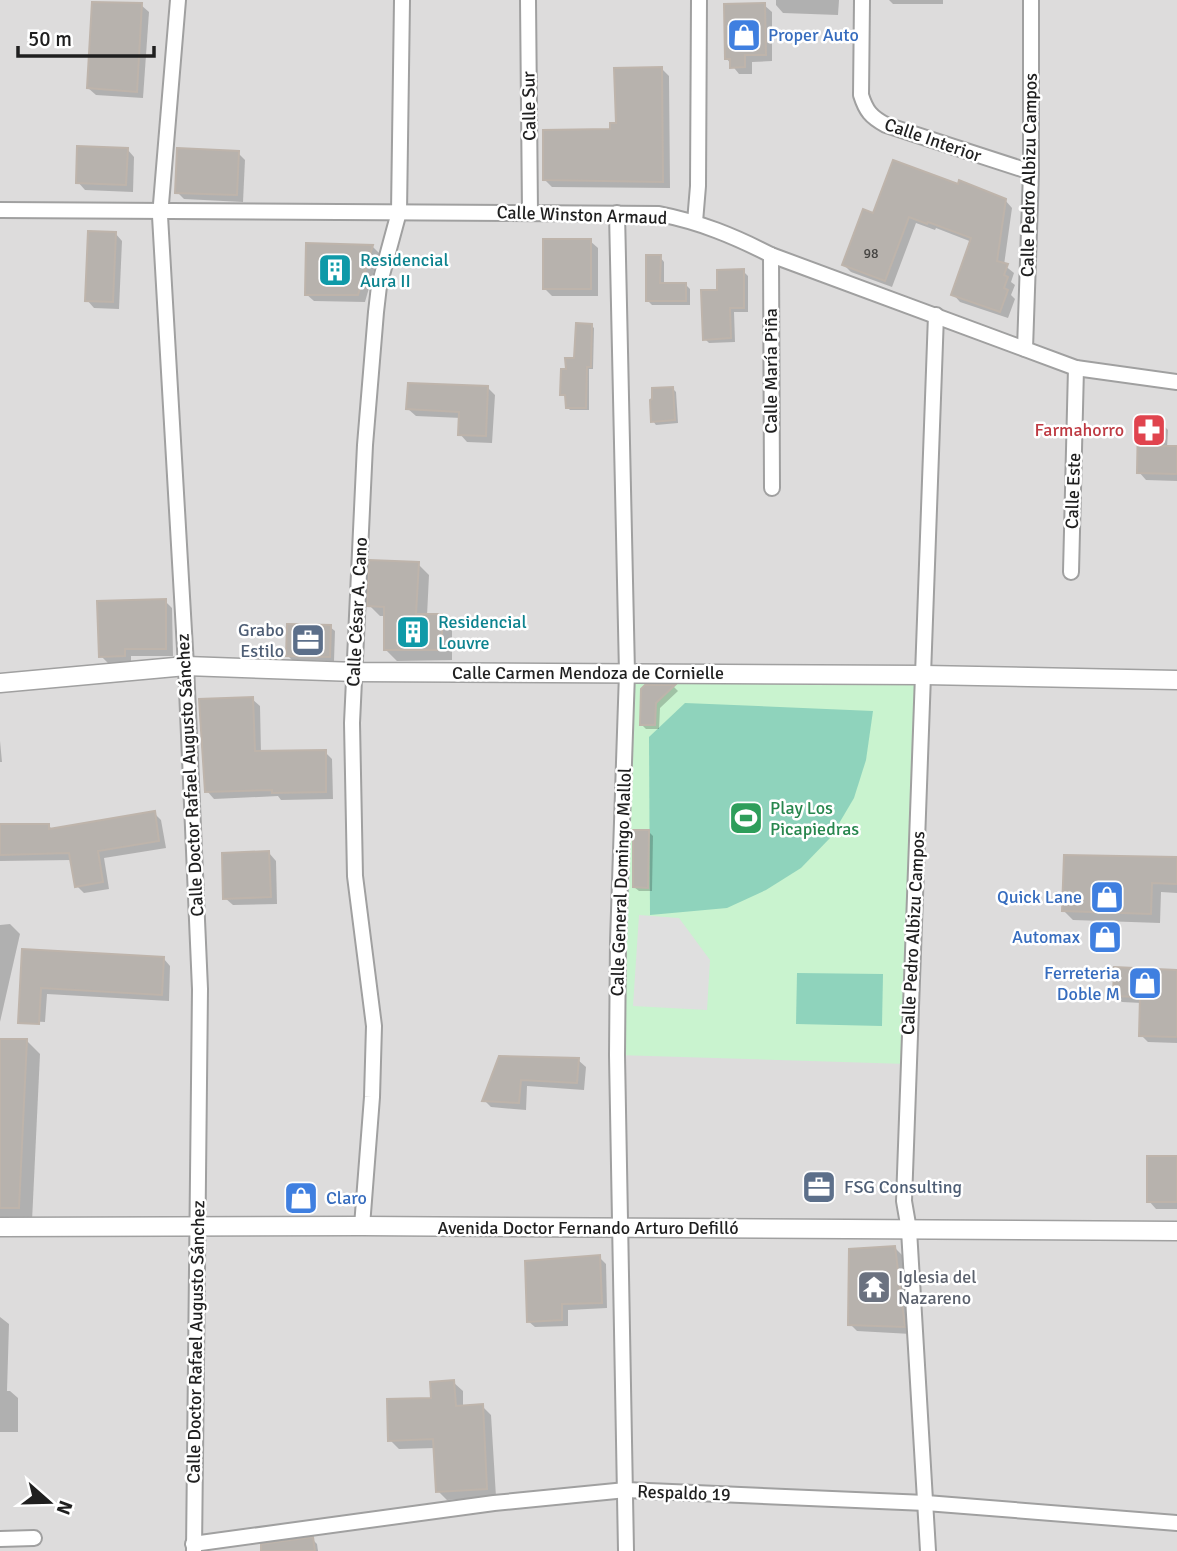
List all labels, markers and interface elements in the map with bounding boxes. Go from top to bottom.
scale bar [18,14,154,58]
shop icon: Proper Auto [725,16,763,54]
place label: Proper Auto [768,24,859,46]
text: 50 m [28,26,72,52]
street label: Calle Sur [517,71,541,141]
street label: Calle Pedro Albizu Campos [1016,73,1042,277]
street label: Calle Interior [882,113,985,167]
street label: Calle Winston Armaud [496,201,668,229]
house number: 98 [863,245,879,262]
place label: Residencial Aura II [360,249,449,292]
building icon: Residencial Aura II [316,251,354,289]
street label: Calle María Piña [760,308,782,434]
pharmacy icon: Farmahorro [1130,411,1168,449]
place label: Farmahorro [1035,419,1124,441]
street label: Calle Este [1061,453,1085,529]
street label: Calle César A. Cano [342,537,372,687]
place label: Residencial Louvre [438,611,527,654]
building icon: Residencial Louvre [394,613,432,651]
place label: Grabo Estilo [238,619,284,662]
office icon: Grabo Estilo [289,621,327,659]
street label: Calle Doctor Rafael Augusto Sánchez [172,633,208,917]
street label: Calle Carmen Mendoza de Cornielle [452,662,724,684]
street label: Calle General Domingo Mallol [606,767,636,997]
place label: Play Los Picapiedras [770,797,859,840]
sports icon: Play Los Picapiedras [727,799,765,837]
street label: Calle Pedro Albizu Campos [897,830,929,1036]
shop icon: Quick Lane [1088,878,1126,916]
place label: Quick Lane [997,886,1082,908]
shop icon: Automax [1086,918,1124,956]
place label: Automax [1012,926,1081,948]
place label: Ferreteria Doble M [1044,962,1120,1005]
shop icon: Ferreteria Doble M [1126,964,1164,1002]
office icon: FSG Consulting [800,1168,838,1206]
place label: FSG Consulting [844,1176,962,1198]
shop icon: Claro [282,1179,320,1217]
place label: Claro [326,1187,367,1209]
street label: Calle Doctor Rafael Augusto Sánchez [183,1200,209,1484]
street label: Avenida Doctor Fernando Arturo Defilló [437,1217,739,1239]
place label: Iglesia del Nazareno [898,1266,977,1309]
temple icon: Iglesia del Nazareno [855,1268,893,1306]
north arrow [14,1467,84,1537]
street label: Respaldo 19 [637,1480,731,1506]
text: N [50,1497,78,1518]

